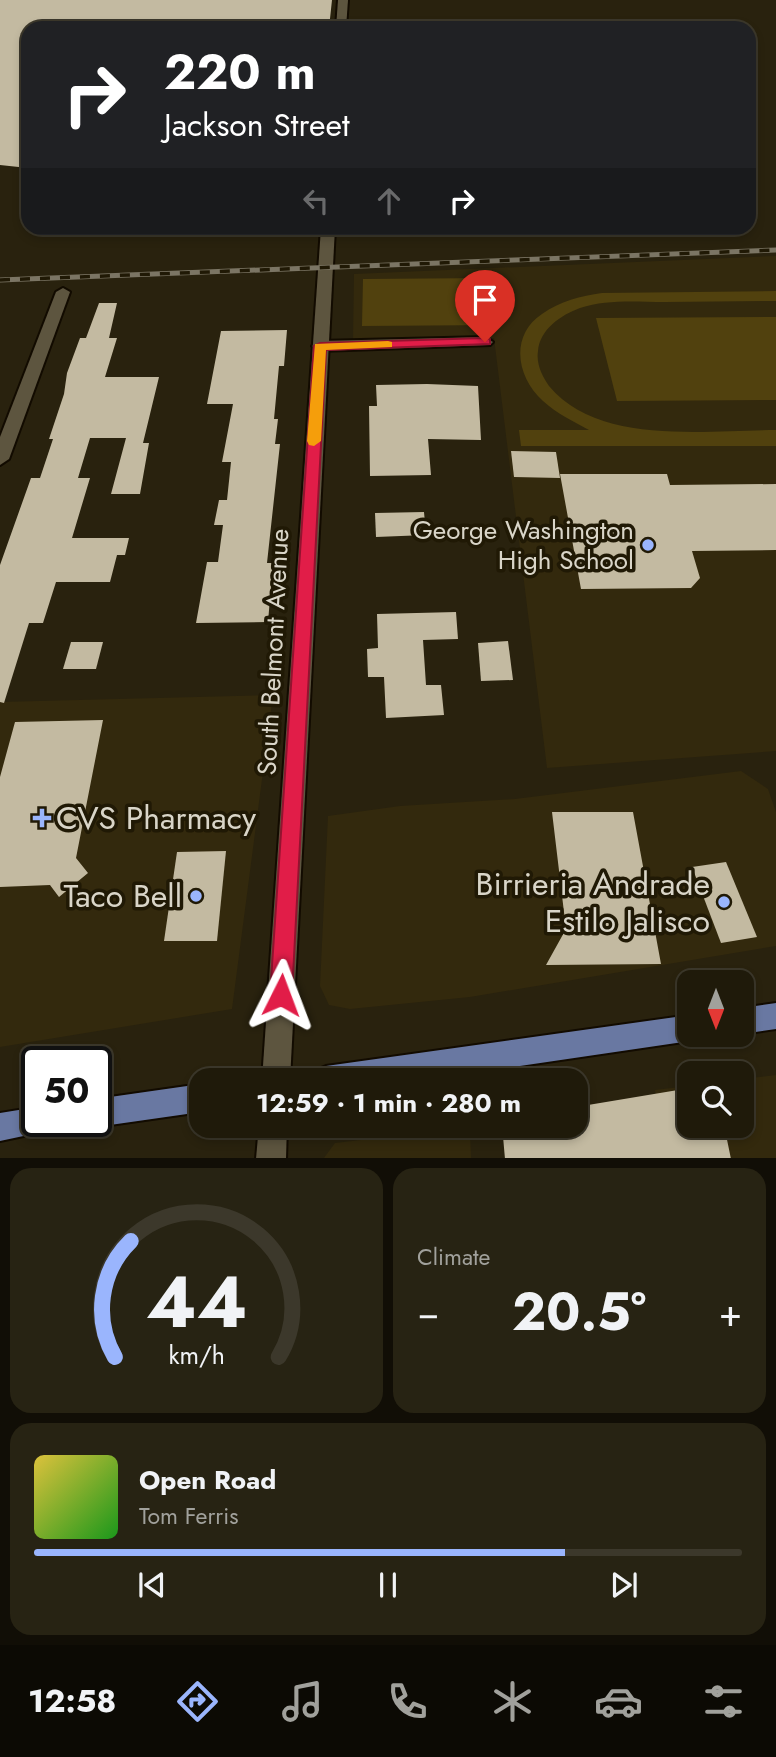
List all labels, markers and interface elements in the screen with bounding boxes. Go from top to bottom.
text: 220 m [164,37,316,107]
icon: right [49,49,140,140]
text: Jackson Street [164,102,350,148]
icon: left [297,182,335,220]
icon: ahead [370,182,408,220]
icon: right [443,182,481,220]
pin [455,270,515,342]
icon: arrive [466,281,504,319]
place label: George Washington High School [413,511,634,579]
street label: South Belmont Avenue [248,528,298,776]
marker: George Washington High School [640,537,656,553]
place label: CVS Pharmacy [56,795,257,841]
marker: CVS Pharmacy [34,810,50,826]
place label: Birrieria Andrade Estilo Jalisco [476,861,710,944]
place label: Taco Bell [64,873,182,919]
marker: Taco Bell [188,888,204,904]
marker: Birrieria Andrade Estilo Jalisco [716,894,732,910]
position arrow [244,958,318,1032]
north arrow [677,970,754,1046]
map controls [677,970,754,1138]
speed limit sign: 50 [21,1046,112,1137]
button: search [677,1061,754,1138]
text: 12:59 · 1 min · 280 m [256,1084,521,1122]
text: Climate [417,1240,490,1274]
text: 44 [146,1249,247,1354]
text: 20.5° [512,1274,646,1350]
text: − [417,1285,439,1340]
text: + [719,1285,742,1340]
text: km/h [168,1336,225,1372]
text: Open Road [139,1461,276,1499]
text: Tom Ferris [139,1499,238,1533]
icon: previous [133,1566,171,1604]
icon: pause [369,1566,407,1604]
icon: next [605,1566,643,1604]
icon: directions [173,1677,222,1726]
icon: music [278,1677,327,1726]
icon: phone [383,1677,432,1726]
icon: climate [488,1677,537,1726]
icon: car [594,1677,643,1726]
icon: filters [699,1677,748,1726]
text: 12:58 [28,1678,116,1724]

